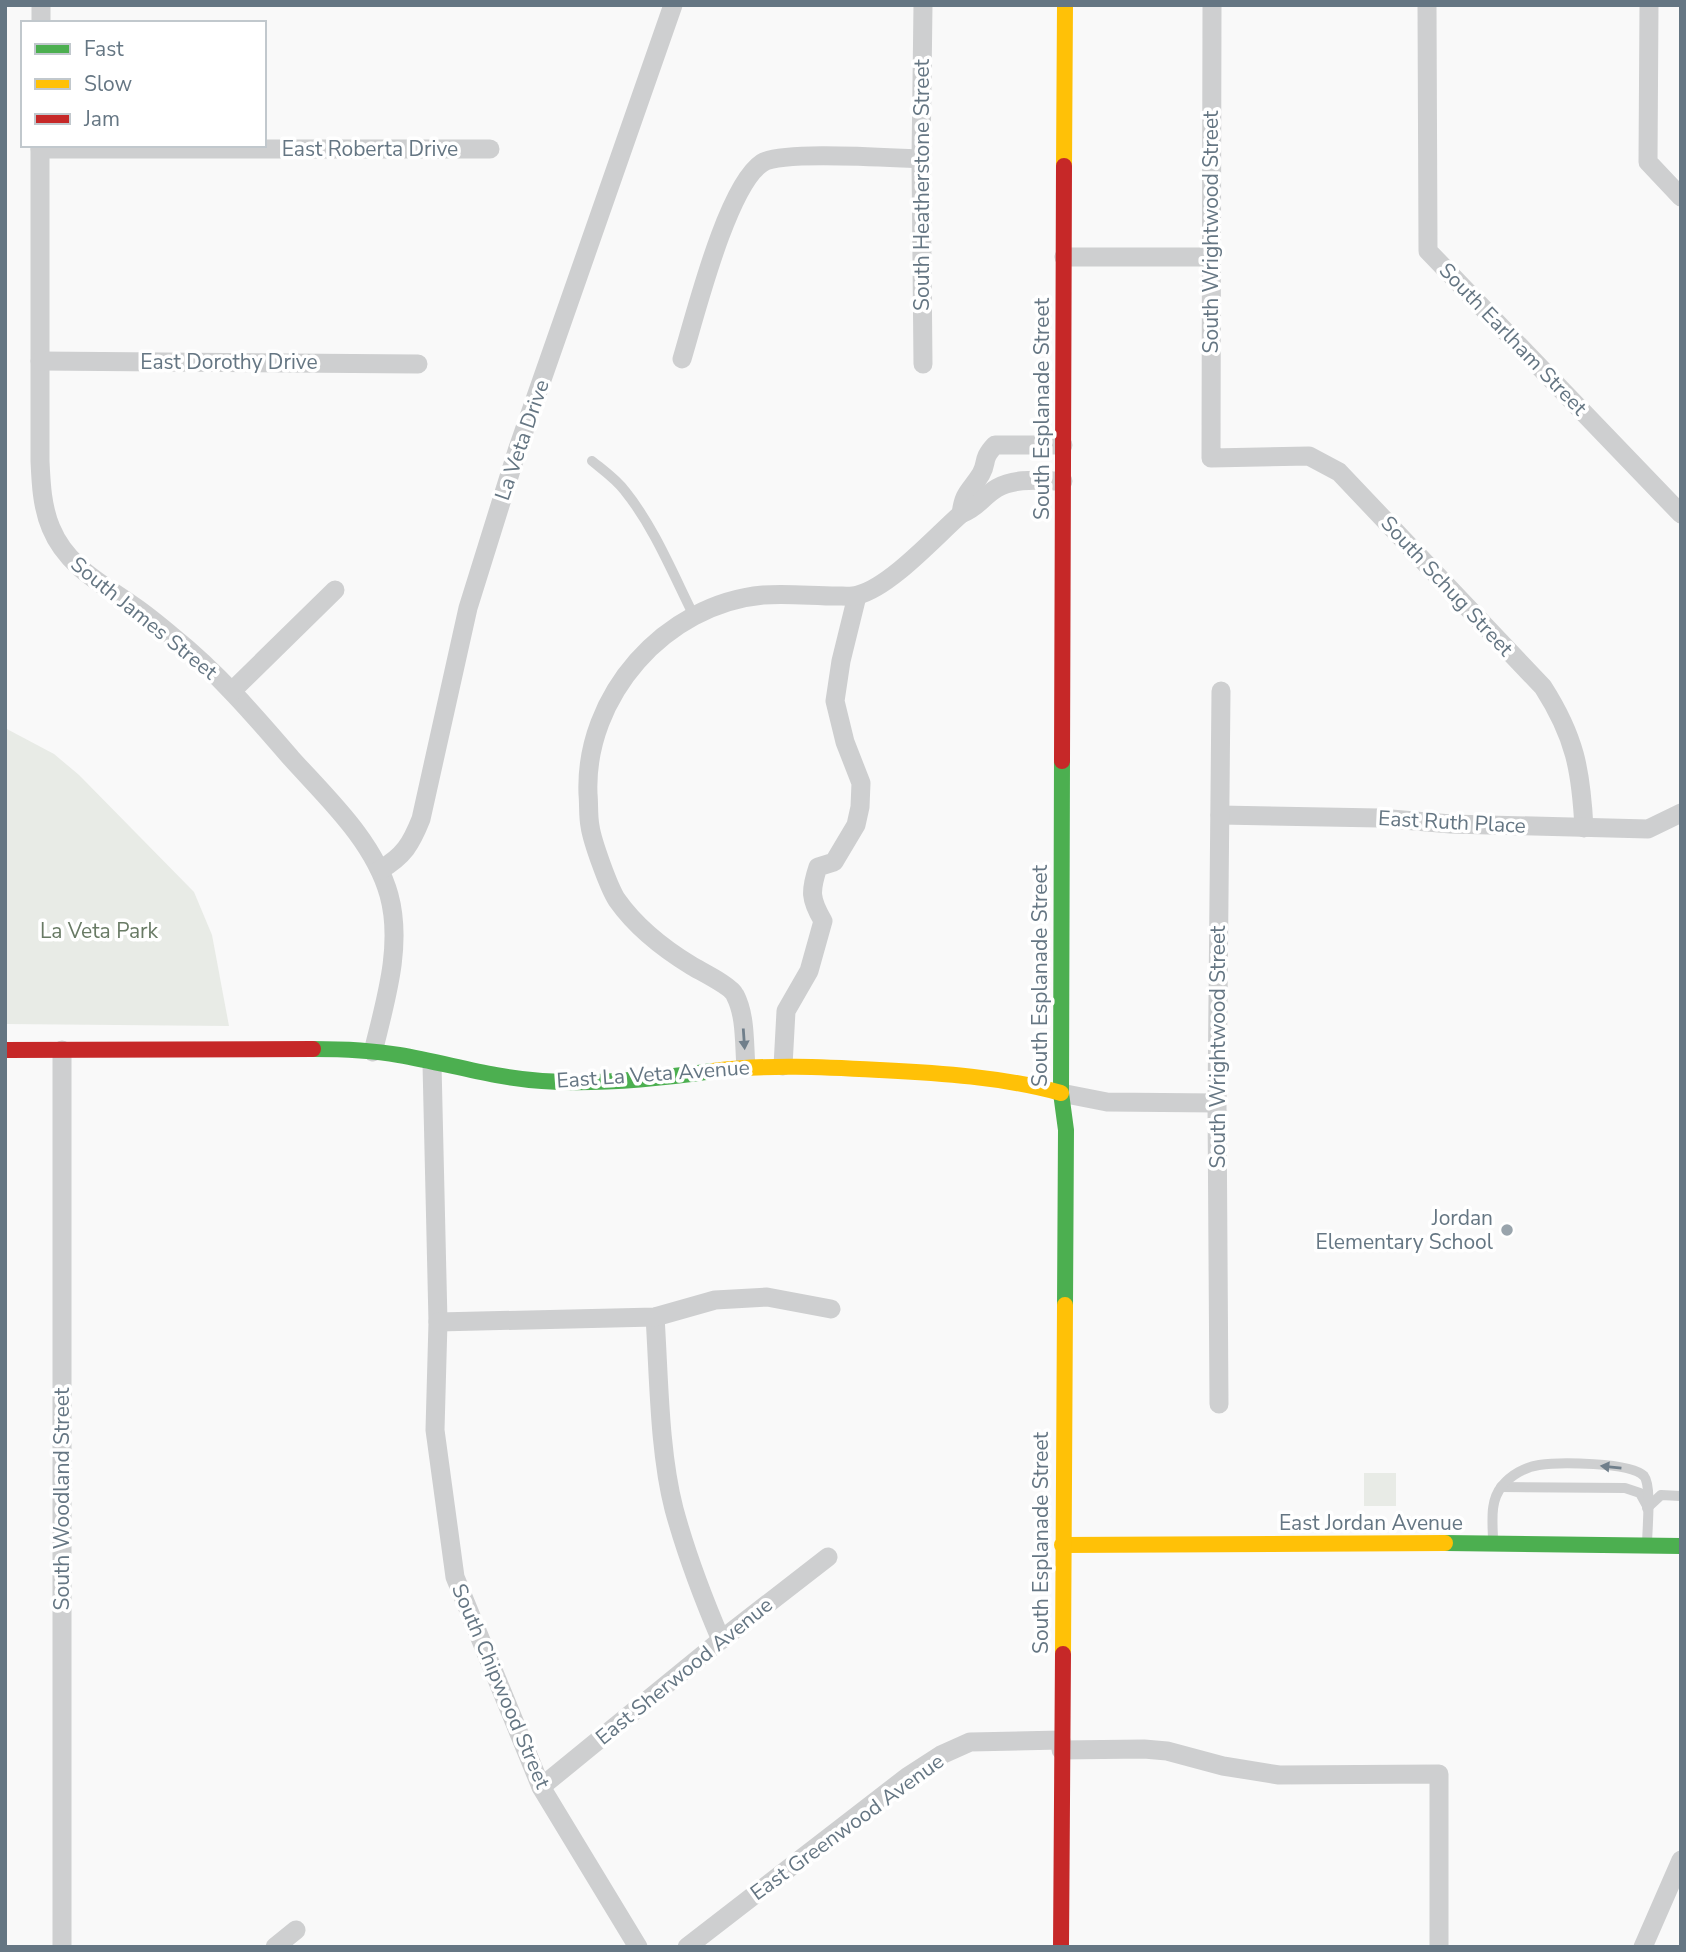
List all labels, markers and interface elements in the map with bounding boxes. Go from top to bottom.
legend [21,21,266,147]
text: Fast [84,35,124,63]
street label: South Heatherstone Street [908,58,936,311]
text: Slow [84,70,133,98]
text: Jam [83,105,120,133]
street label: South Wrightwood Street [1197,110,1225,353]
street label: East Roberta Drive [282,135,458,163]
street label: South Earlham Street [1433,257,1594,422]
street label: South Esplanade Street [1028,297,1056,520]
street label: East Dorothy Drive [140,348,318,376]
street label: La Veta Drive [488,376,556,504]
street label: South Schug Street [1375,510,1520,663]
street label: South James Street [65,550,224,686]
street label: East Ruth Place [1377,804,1527,840]
street label: South Esplanade Street [1026,864,1054,1087]
park label: La Veta Park [40,917,159,945]
street label: South Wrightwood Street [1204,925,1232,1168]
one-way arrow [738,1028,749,1050]
street label: East La Veta Avenue [555,1053,751,1095]
place label: Jordan Elementary School [1315,1204,1494,1256]
marker: Jordan Elementary School [1499,1222,1515,1238]
street label: South Woodland Street [48,1387,76,1610]
street label: South Esplanade Street [1027,1431,1055,1654]
one-way arrow [1599,1461,1621,1472]
street label: East Jordan Avenue [1279,1509,1463,1537]
street label: South Chipwood Street [445,1579,557,1793]
street label: East Sherwood Avenue [590,1591,778,1751]
street label: East Greenwood Avenue [745,1747,949,1907]

